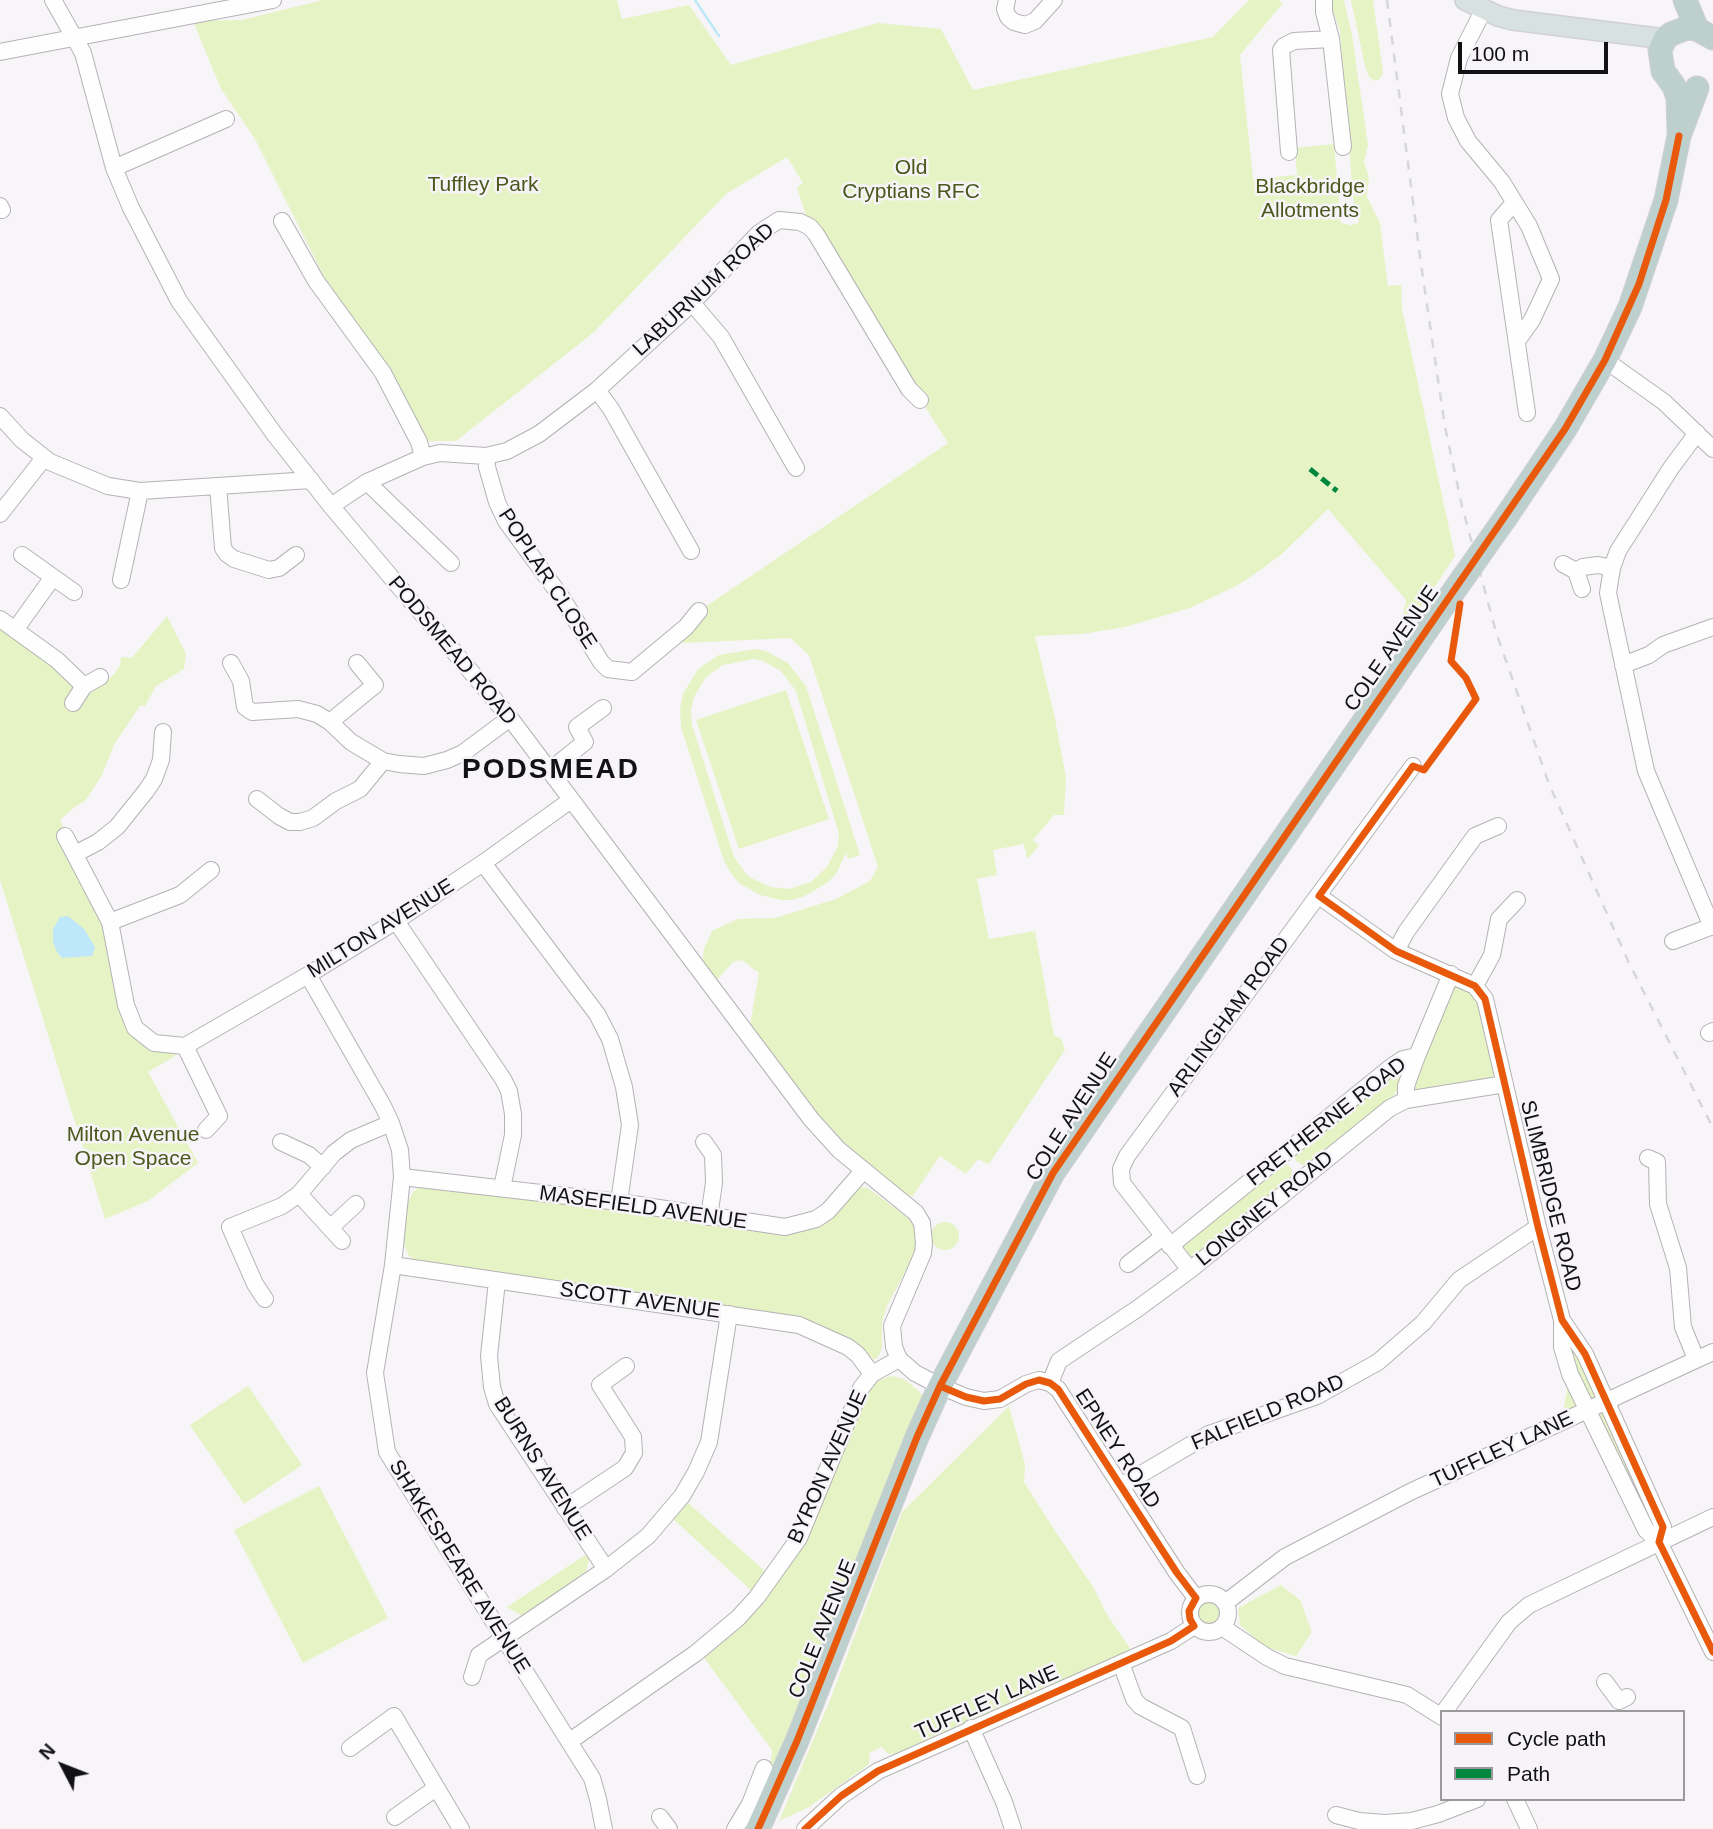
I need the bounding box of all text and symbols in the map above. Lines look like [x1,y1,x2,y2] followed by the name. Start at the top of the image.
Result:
[1461,28,1612,72] scale bar
[1471,42,1529,65] text: 100 m
[842,155,980,205] park label: Old Cryptians RFC
[428,172,538,198] park label: Tuffley Park
[1255,174,1365,224] park label: Blackbridge Allotments
[628,218,780,362] street label: LABURNUM ROAD
[492,504,602,654] street label: POPLAR CLOSE
[382,571,522,731] street label: PODSMEAD ROAD
[1339,581,1445,717] street label: COLE AVENUE
[463,753,639,787] district label: PODSMEAD
[303,874,459,984] street label: MILTON AVENUE
[1163,932,1295,1102] street label: ARLINGHAM ROAD
[1021,1048,1123,1186] street label: COLE AVENUE
[1242,1052,1412,1192] street label: FRETHERNE ROAD
[1514,1098,1586,1294] street label: SLIMBRIDGE ROAD
[67,1122,199,1172] park label: Milton Avenue Open Space
[1191,1146,1339,1272] street label: LONGNEY ROAD
[537,1181,749,1235] street label: MASEFIELD AVENUE
[558,1277,722,1325] street label: SCOTT AVENUE
[1188,1369,1348,1457] street label: FALFIELD ROAD
[1069,1384,1165,1514] street label: EPNEY ROAD
[783,1386,873,1548] street label: BYRON AVENUE
[488,1393,596,1545] street label: BURNS AVENUE
[1427,1406,1577,1494] street label: TUFFLEY LANE
[383,1456,535,1678] street label: SHAKESPEARE AVENUE
[784,1556,862,1702] street label: COLE AVENUE
[912,1660,1062,1746] street label: TUFFLEY LANE
[1440,1710,1685,1801] legend
[1507,1727,1606,1750] text: Cycle path
[28,1731,98,1801] north arrow
[35,1739,59,1764] text: N
[1507,1762,1550,1785] text: Path

